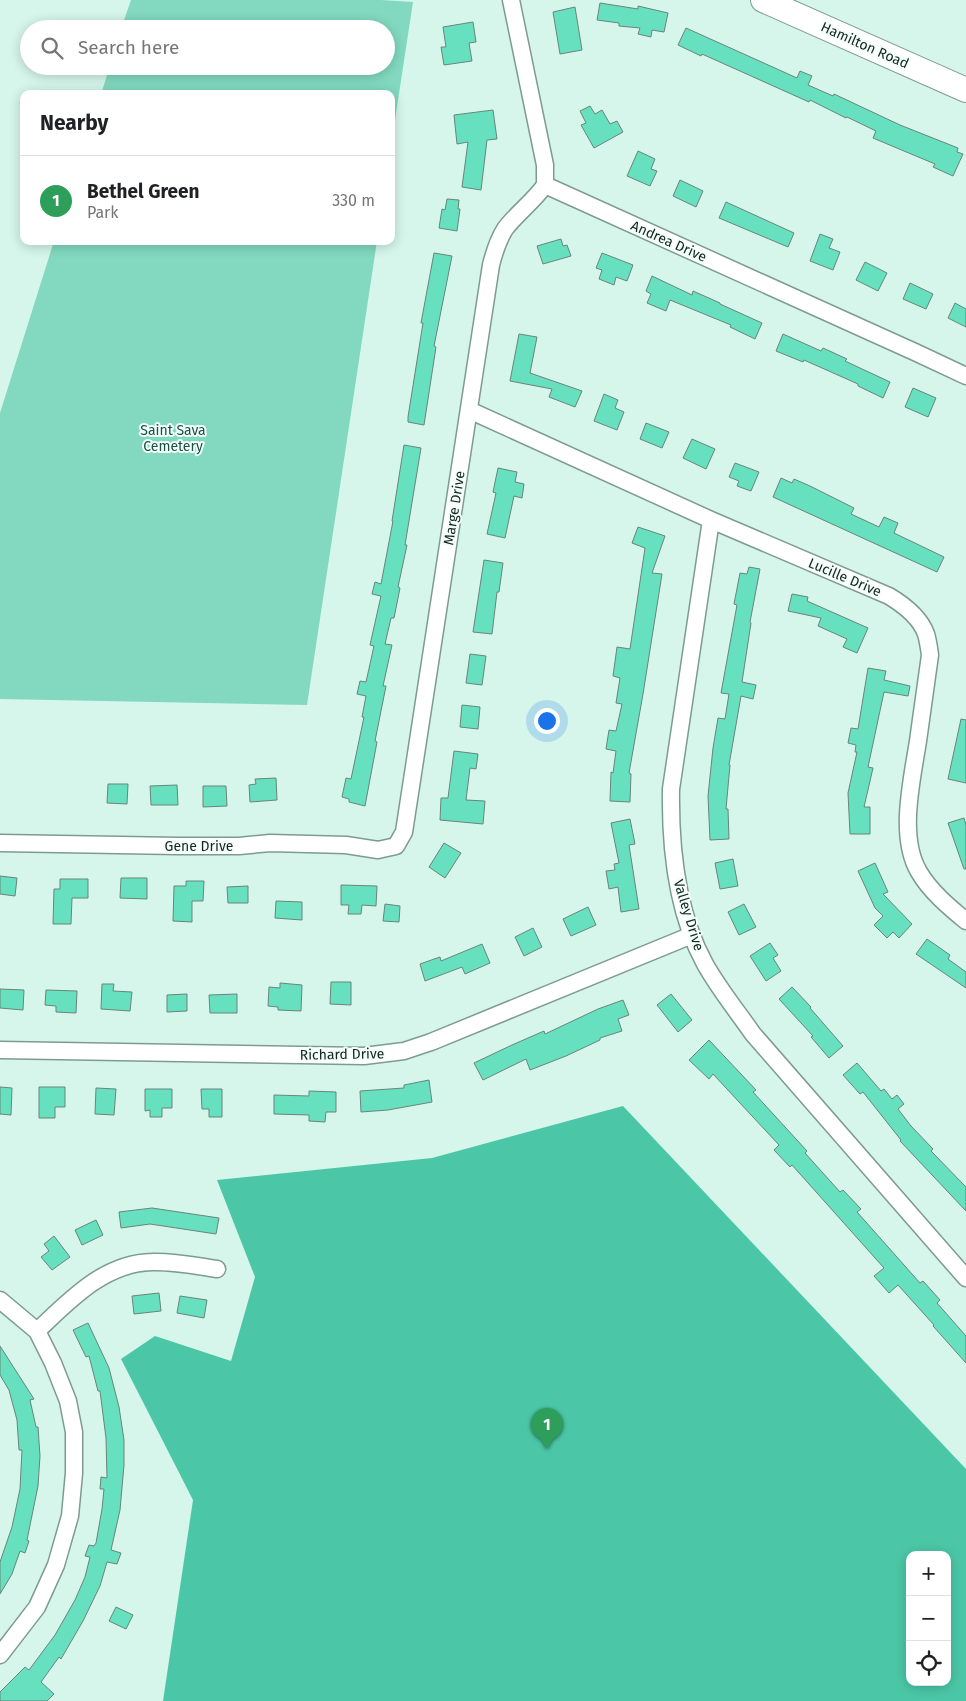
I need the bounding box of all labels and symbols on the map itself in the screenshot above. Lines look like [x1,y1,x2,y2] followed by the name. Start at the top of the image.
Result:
[818,18,911,72] street label: Hamilton Road
[628,217,709,266] street label: Andrea Drive
[140,422,206,455] park label: Saint Sava Cemetery
[440,470,469,546] street label: Marge Drive
[806,554,884,600] street label: Lucille Drive
[534,708,560,734] your location
[165,838,233,855] street label: Gene Drive
[670,877,707,953] street label: Valley Drive
[299,1045,385,1064] street label: Richard Drive
[531,1408,563,1449] pin: 1

